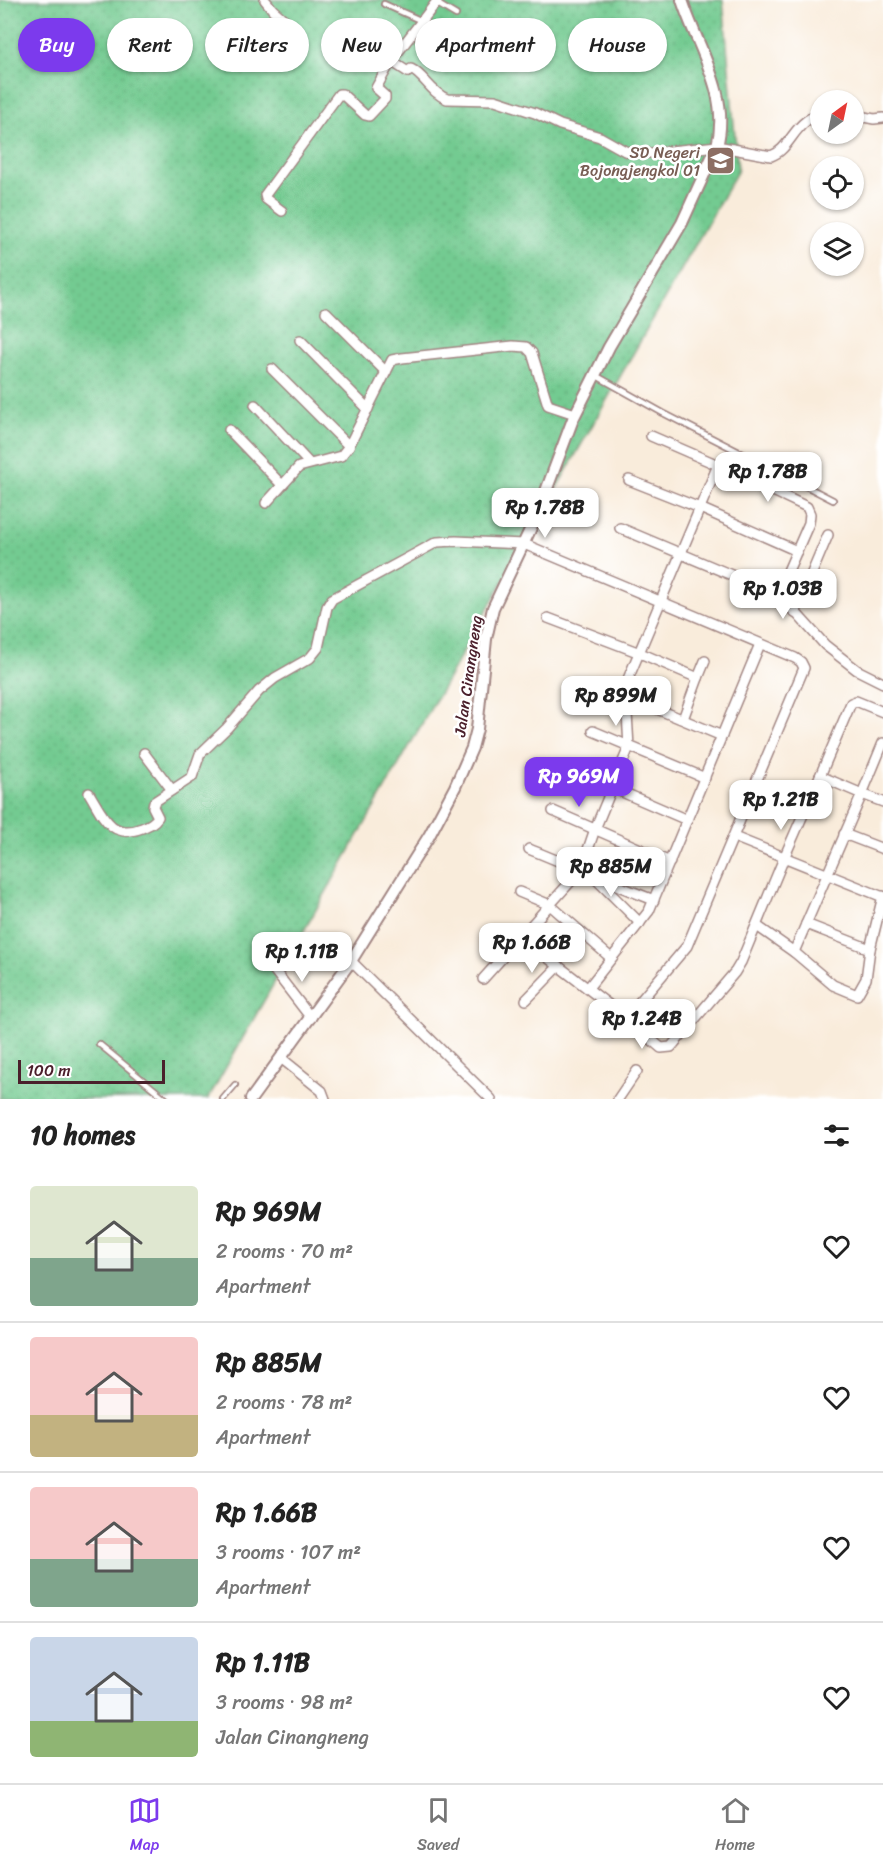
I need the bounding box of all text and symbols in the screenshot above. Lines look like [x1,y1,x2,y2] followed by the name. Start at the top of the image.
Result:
[18,18,95,72] chip: Buy
[107,18,193,72] chip: Rent
[205,18,309,72] chip: Filters
[321,18,403,72] chip: New
[415,18,556,72] chip: Apartment
[568,18,667,72] chip: House
[810,90,864,144] north arrow
[810,90,864,276] map controls
[580,138,701,185] place label: SD Negeri Bojongjengkol 01
[705,145,737,177] school or university icon: SD Negeri Bojongjengkol 01
[810,156,864,210] button: locate
[810,222,864,276] button: layers
[706,452,830,503] pin: Rp 1.78B
[729,454,807,489] text: Rp 1.78B
[483,488,607,539] pin: Rp 1.78B
[506,490,584,525] text: Rp 1.78B
[721,569,845,620] pin: Rp 1.03B
[744,571,822,606] text: Rp 1.03B
[445,613,491,740] street label: Jalan Cinangneng
[561,676,671,727] pin: Rp 899M
[575,678,657,713] text: Rp 899M
[524,757,634,808] pin: Rp 969M
[539,759,619,794] text: Rp 969M
[719,780,843,831] pin: Rp 1.21B
[743,782,819,817] text: Rp 1.21B
[556,847,666,898] pin: Rp 885M
[570,849,652,884] text: Rp 885M
[470,923,594,974] pin: Rp 1.66B
[493,925,571,960] text: Rp 1.66B
[240,932,364,983] pin: Rp 1.11B
[266,934,338,969] text: Rp 1.11B
[580,999,704,1050] pin: Rp 1.24B
[602,1001,682,1036] text: Rp 1.24B
[27,1056,71,1085] text: 100 m
[18,1057,165,1084] scale bar
[30,1112,135,1158] text: 10 homes
[820,1119,853,1152] icon: filters
[216,1188,321,1234] text: Rp 969M
[78,1210,150,1282] icon: home
[820,1230,853,1263] icon: heart
[216,1234,353,1269] text: 2 rooms · 70 m²
[216,1269,310,1304] text: Apartment
[216,1339,322,1385] text: Rp 885M
[78,1361,150,1433] icon: home
[820,1381,853,1414] icon: heart
[216,1385,352,1420] text: 2 rooms · 78 m²
[216,1420,310,1455] text: Apartment
[216,1489,317,1535] text: Rp 1.66B
[78,1511,150,1583] icon: home
[820,1531,853,1564] icon: heart
[216,1535,361,1570] text: 3 rooms · 107 m²
[216,1570,310,1605] text: Apartment
[216,1639,310,1685] text: Rp 1.11B
[78,1661,150,1733] icon: home
[820,1681,853,1714] icon: heart
[216,1685,353,1720] text: 3 rooms · 98 m²
[216,1720,369,1755] text: Jalan Cinangneng
[128,1794,161,1859] tab: Map
[417,1794,459,1859] tab: Saved
[715,1794,755,1859] tab: Home

